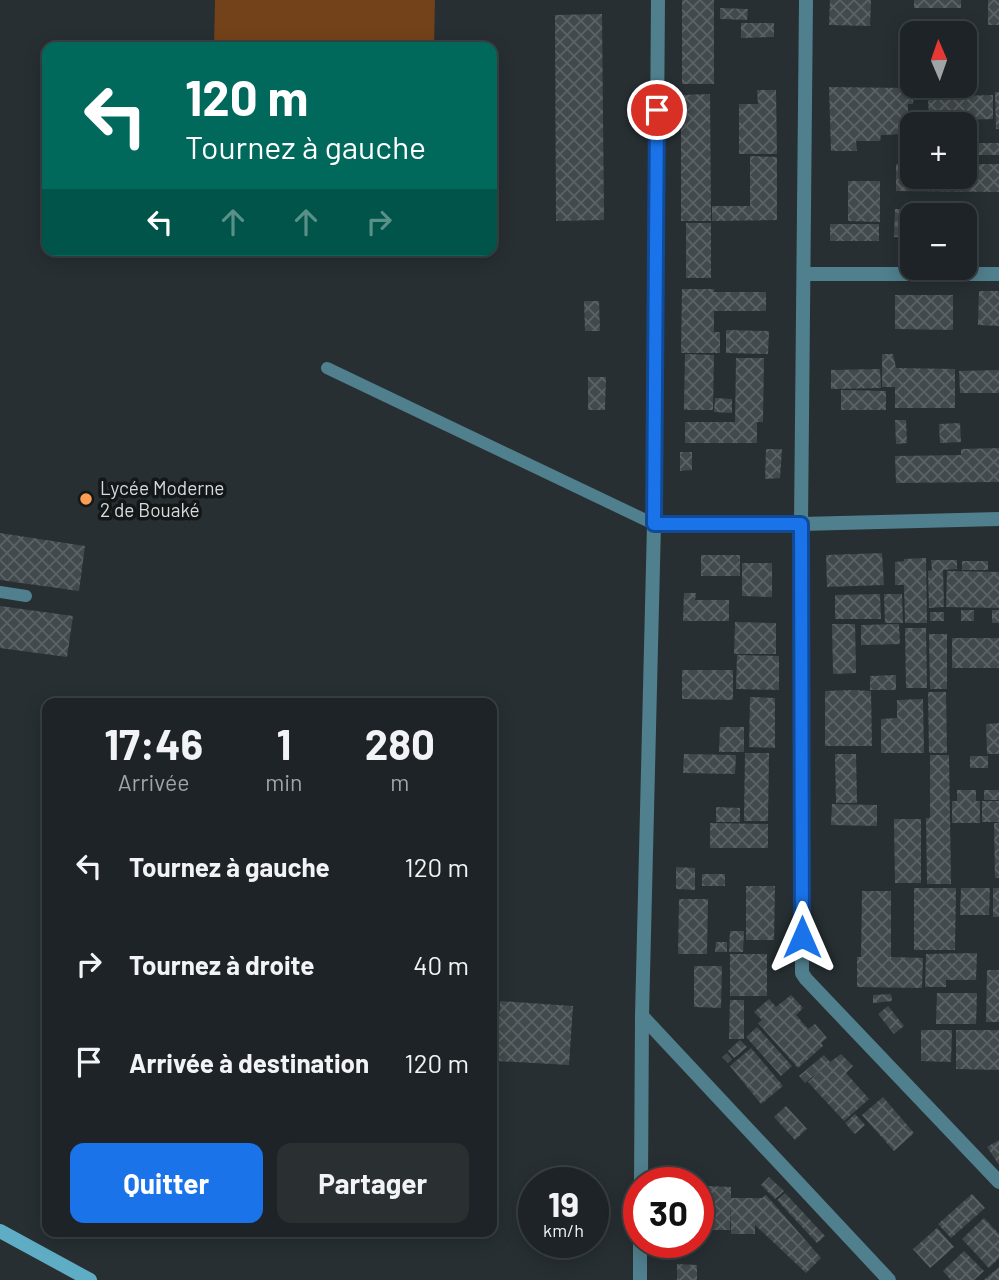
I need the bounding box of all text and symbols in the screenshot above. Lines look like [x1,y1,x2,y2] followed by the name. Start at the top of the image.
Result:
[900,21,976,98] north arrow
[900,21,977,280] map controls
[185,67,308,126] text: 120 m
[70,70,161,161] icon: left
[627,80,687,140] pin
[638,91,676,129] icon: arrive
[900,112,977,189] button: +
[185,127,426,165] text: Tournez à gauche
[141,203,179,241] icon: left
[214,203,252,241] icon: ahead
[287,203,325,241] icon: ahead
[360,203,398,241] icon: right
[900,203,977,280] button: −
[100,476,224,521] place label: Lycée Moderne 2 de Bouaké
[78,491,94,507] marker: Lycée Moderne 2 de Bouaké
[104,718,203,768] text: 17:46
[276,718,291,768] text: 1
[365,718,435,768] text: 280
[118,768,189,796] text: Arrivée
[265,768,303,796] text: min
[390,768,409,796] text: m
[70,847,108,885] icon: left
[129,851,330,882] text: Tournez à gauche
[405,851,469,882] text: 120 m
[765,900,839,974] position arrow
[70,945,108,983] icon: right
[129,949,314,980] text: Tournez à droite
[413,949,469,980] text: 40 m
[70,1043,108,1081] icon: arrive
[129,1047,369,1078] text: Arrivée à destination
[405,1047,469,1078] text: 120 m
[70,1143,263,1223] button: Quitter
[277,1143,469,1223] button: Partager
[623,1167,714,1258] speed limit sign: 30
[548,1182,579,1224] text: 19
[543,1219,584,1241] text: km/h

